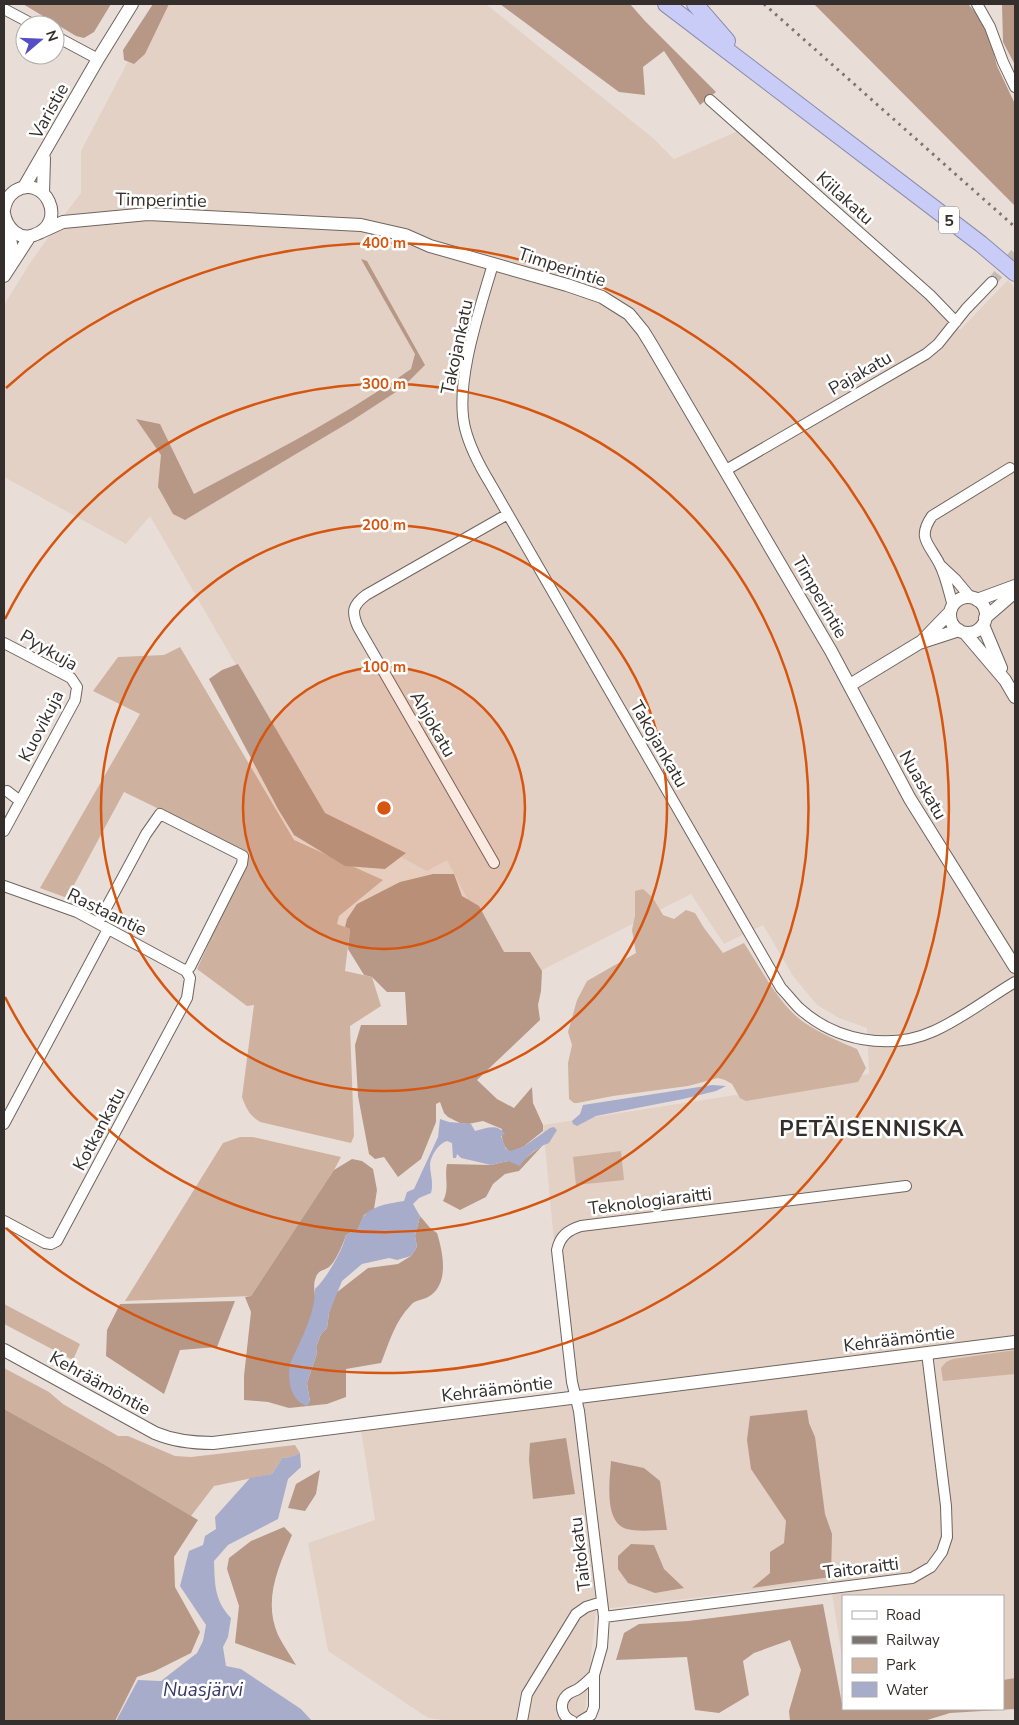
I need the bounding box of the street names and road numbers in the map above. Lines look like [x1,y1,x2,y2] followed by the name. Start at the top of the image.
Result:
[23,79,74,144] street label: Varistie
[811,166,879,230] street label: Kiilakatu
[115,187,207,213] street label: Timperintie
[939,206,959,234] road number: 5
[515,241,609,293] street label: Timperintie
[435,297,479,397] street label: Takojankatu
[824,345,896,401] street label: Pajakatu
[787,551,853,643] street label: Timperintie
[16,624,82,676] street label: Pyykuja
[13,686,69,766] street label: Kuovikuja
[404,687,462,761] street label: Ahjokatu
[624,696,694,792] street label: Takojankatu
[893,746,953,824] street label: Nuaskatu
[63,882,151,942] street label: Rastaantie
[67,1083,131,1175] street label: Kotkankatu
[587,1182,713,1220] street label: Teknologiaraitti
[842,1320,956,1358] street label: Kehräämöntie
[45,1345,155,1421] street label: Kehräämöntie
[440,1370,554,1408] street label: Kehräämöntie
[564,1516,596,1592] street label: Taitokatu
[822,1551,900,1585] street label: Taitoraitti

